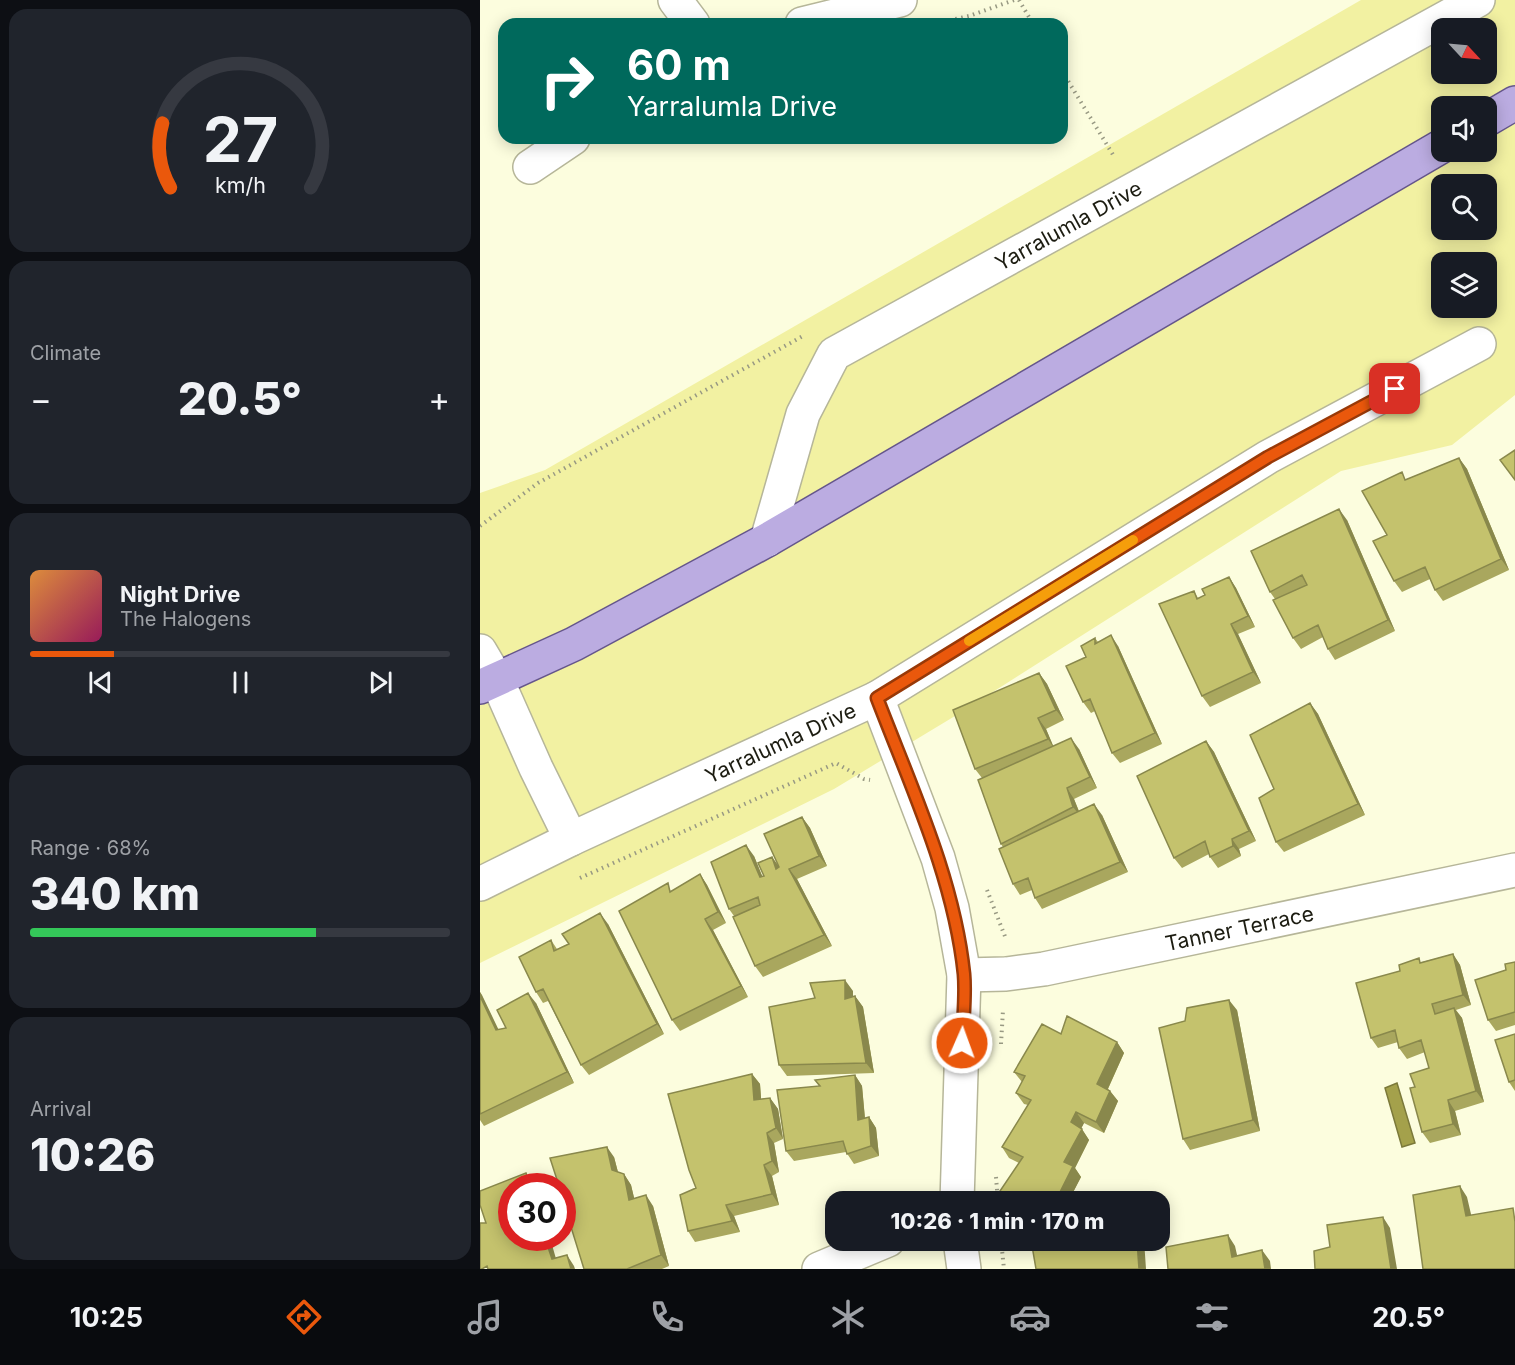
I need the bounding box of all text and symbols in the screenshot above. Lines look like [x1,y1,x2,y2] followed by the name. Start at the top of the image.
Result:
[1431,18,1497,84] north arrow
[1431,18,1497,318] map controls
[627,39,731,90] text: 60 m
[528,42,606,120] icon: right
[627,90,837,123] text: Yarralumla Drive
[1431,96,1497,162] button: sound
[202,102,278,177] text: 27
[215,172,265,198] text: km/h
[1431,174,1497,240] button: search
[991,175,1146,275] street label: Yarralumla Drive
[1431,252,1497,318] button: layers
[30,341,101,365] text: Climate
[1369,363,1420,414] pin
[178,371,302,426] text: 20.5°
[1378,372,1411,405] icon: arrive
[30,379,52,419] text: −
[428,379,450,419] text: +
[120,581,240,607] text: Night Drive
[120,607,251,631] text: The Halogens
[84,666,117,699] icon: previous
[224,666,257,699] icon: pause
[364,666,397,699] icon: next
[701,697,860,788] street label: Yarralumla Drive
[30,836,151,860] text: Range · 68%
[30,866,200,921] text: 340 km
[1163,900,1316,956] street label: Tanner Terrace
[930,1011,994,1075] position arrow
[30,1097,92,1121] text: Arrival
[30,1127,155,1182] text: 10:26
[498,1173,576,1251] speed limit sign: 30
[891,1208,1104,1234] text: 10:26 · 1 min · 170 m
[283,1296,325,1338] icon: directions
[464,1296,506,1338] icon: music
[646,1296,688,1338] icon: phone
[827,1296,869,1338] icon: climate
[1009,1296,1051,1338] icon: car
[1191,1296,1233,1338] icon: filters
[70,1301,143,1334] text: 10:25
[1372,1301,1445,1334] text: 20.5°

